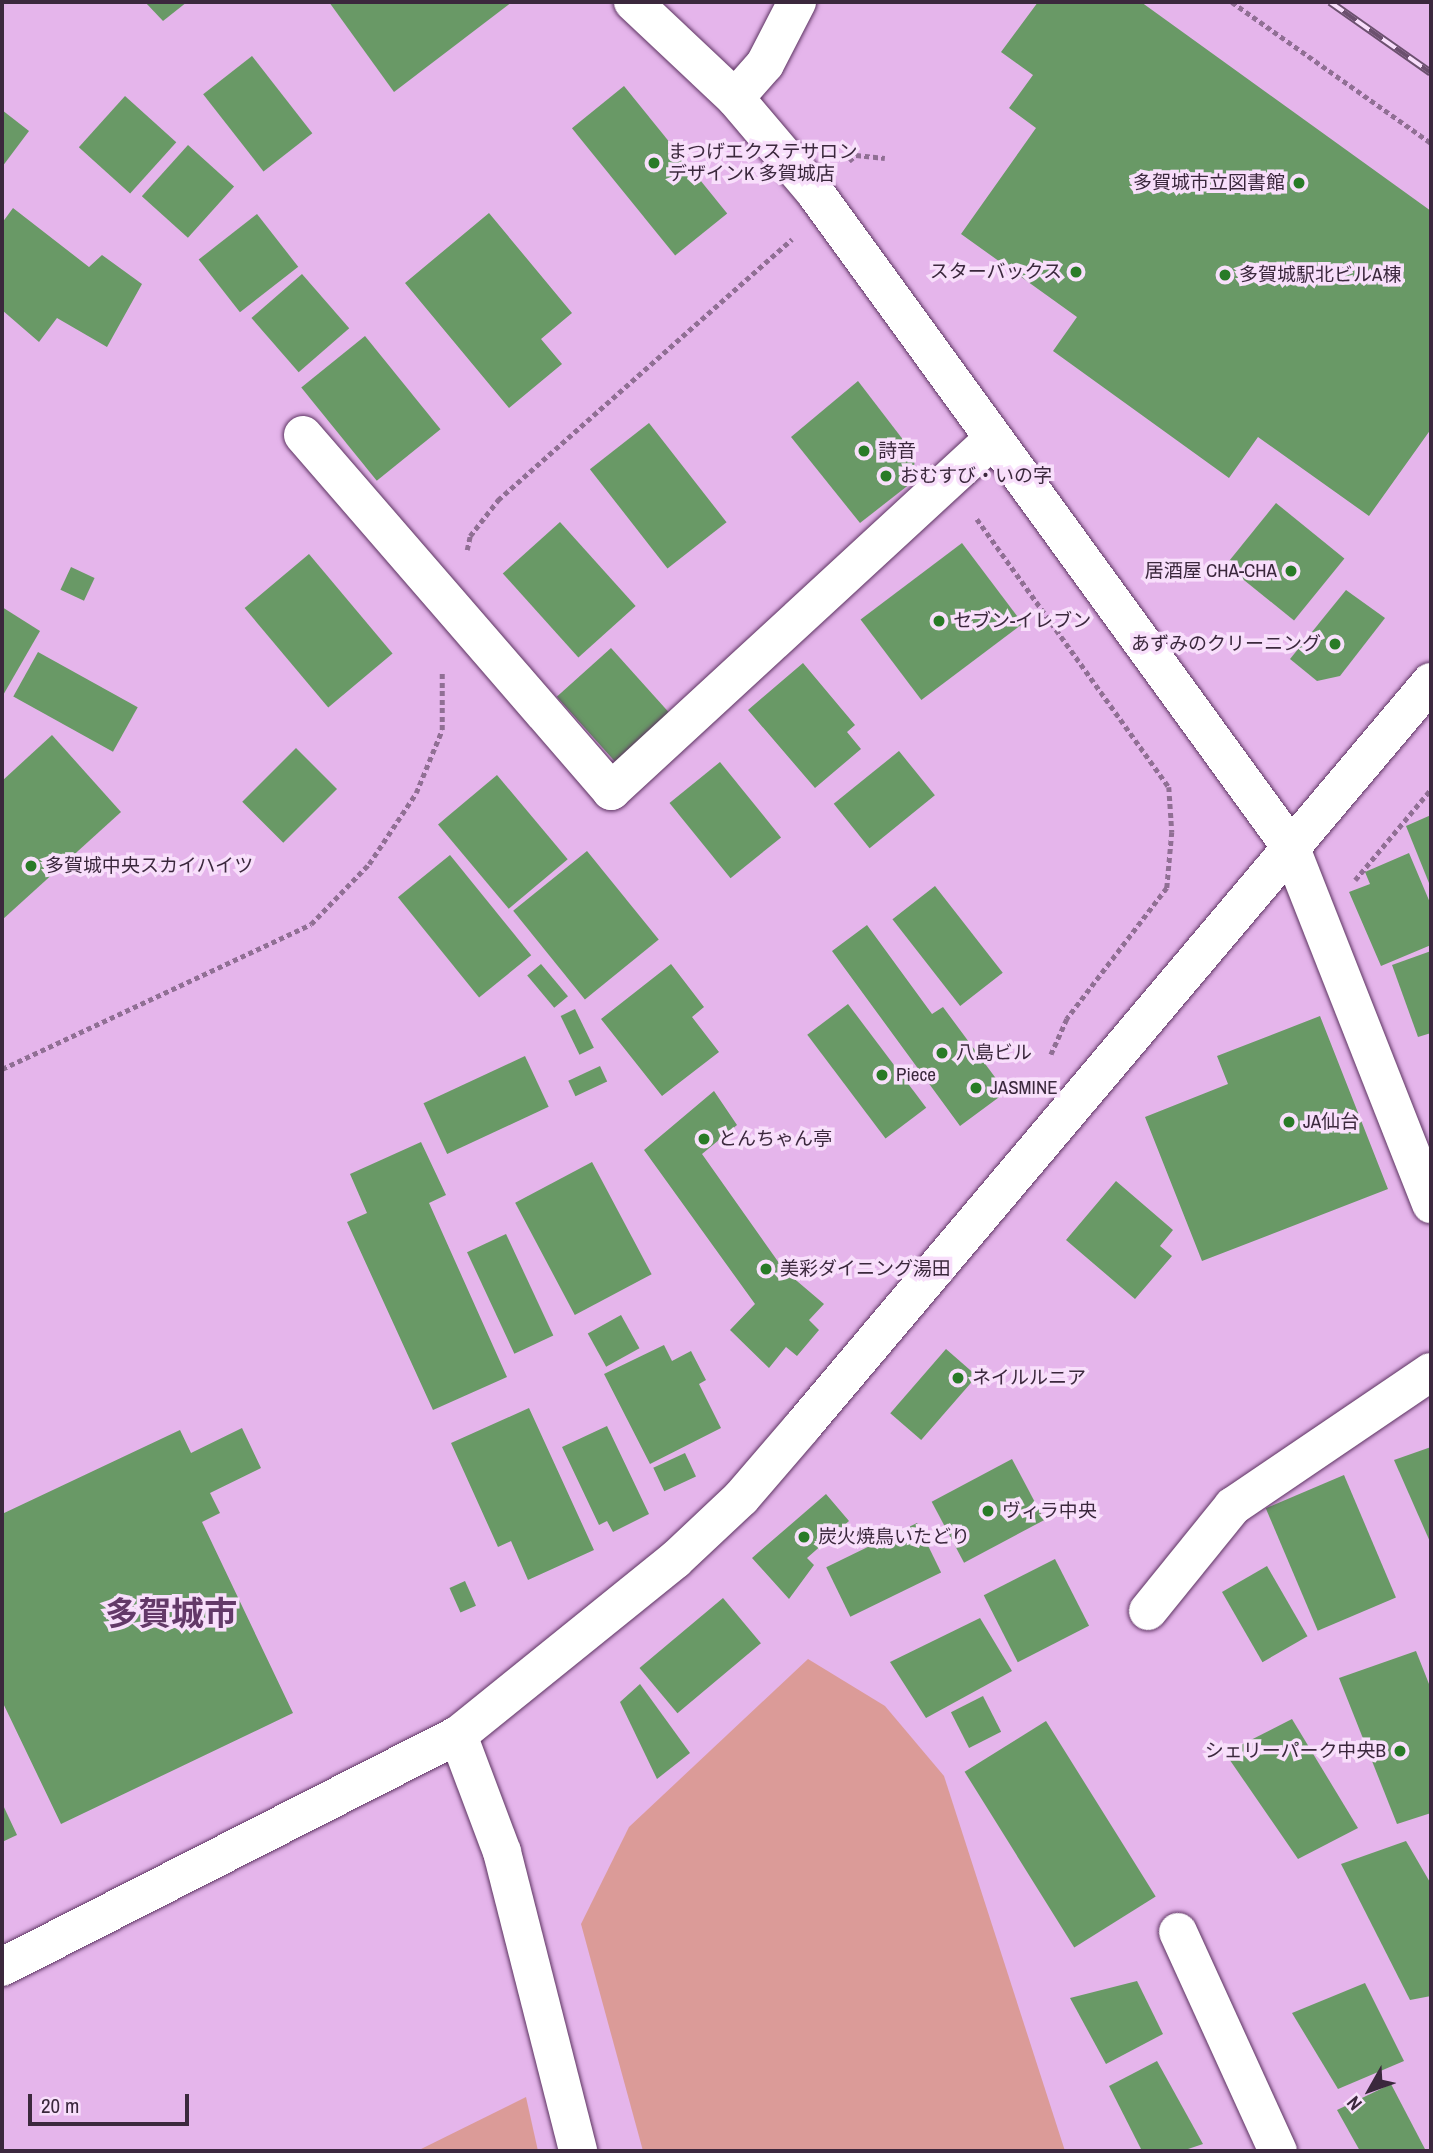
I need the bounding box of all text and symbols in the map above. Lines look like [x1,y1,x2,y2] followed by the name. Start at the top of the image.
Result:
[668,141,858,185] place label: まつげエクステサロン デザインK 多賀城店
[646,155,662,171] marker: まつげエクステサロン デザインK 多賀城店
[1133,172,1285,194] place label: 多賀城市立図書館
[1291,175,1307,191] marker: 多賀城市立図書館
[929,261,1062,283] place label: スターバックス
[1068,264,1084,280] marker: スターバックス
[1239,264,1401,286] place label: 多賀城駅北ビルA棟
[1217,267,1233,283] marker: 多賀城駅北ビルA棟
[878,440,916,462] place label: 詩音
[856,443,872,459] marker: 詩音
[900,465,1052,487] place label: おむすび・いの字
[878,468,894,484] marker: おむすび・いの字
[1145,560,1277,582] place label: 居酒屋 CHA-CHA
[1283,563,1299,579] marker: 居酒屋 CHA-CHA
[953,610,1091,632] place label: セブン-イレブン
[931,613,947,629] marker: セブン-イレブン
[1131,633,1321,655] place label: あずみのクリーニング
[1327,636,1343,652] marker: あずみのクリーニング
[45,855,254,877] place label: 多賀城中央スカイハイツ
[23,858,39,874] marker: 多賀城中央スカイハイツ
[956,1042,1032,1064] place label: 八島ビル
[934,1045,950,1061] marker: 八島ビル
[896,1064,936,1086] place label: Piece
[874,1067,890,1083] marker: Piece
[990,1077,1058,1099] place label: JASMINE
[968,1080,984,1096] marker: JASMINE
[1303,1111,1359,1133] place label: JA仙台
[1281,1114,1297,1130] marker: JA仙台
[718,1128,832,1150] place label: とんちゃん亭
[696,1131,712,1147] marker: とんちゃん亭
[780,1258,951,1280] place label: 美彩ダイニング湯田
[758,1261,774,1277] marker: 美彩ダイニング湯田
[972,1367,1086,1389] place label: ネイルルニア
[950,1370,966,1386] marker: ネイルルニア
[1002,1500,1097,1522] place label: ヴィラ中央
[980,1503,996,1519] marker: ヴィラ中央
[818,1526,970,1548] place label: 炭火焼鳥いたどり
[796,1529,812,1545] marker: 炭火焼鳥いたどり
[105,1594,237,1634] district label: 多賀城市
[1205,1740,1386,1762] place label: シェリーパーク中央B
[1392,1743,1408,1759] marker: シェリーパーク中央B
[1335,2055,1405,2125] north arrow
[32,2080,192,2124] scale bar
[41,2091,79,2120] text: 20 m
[1340,2091,1367,2116] text: N

